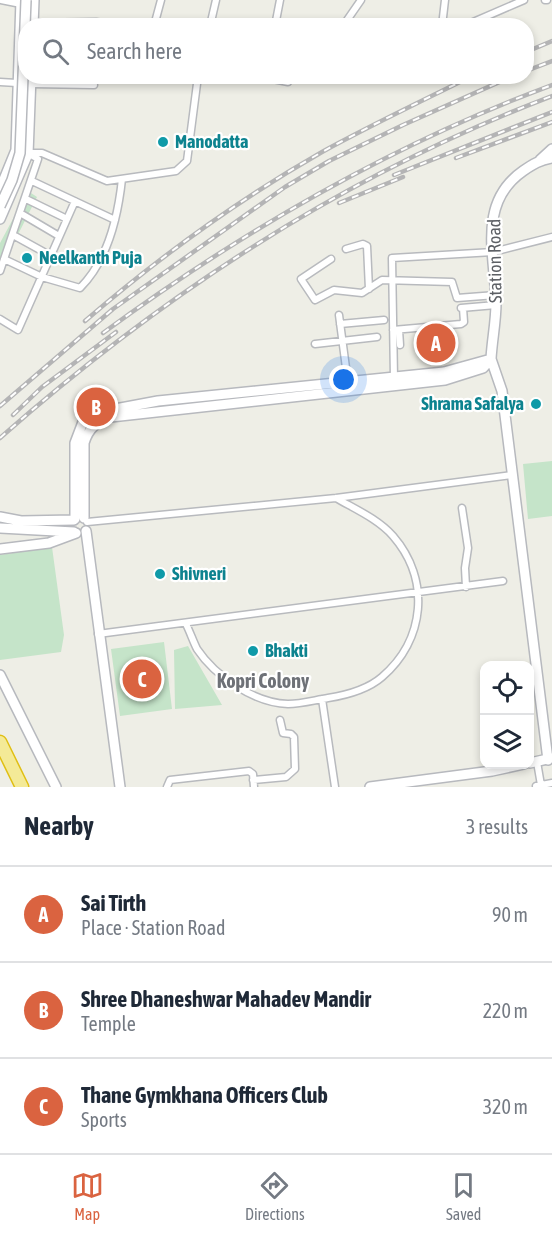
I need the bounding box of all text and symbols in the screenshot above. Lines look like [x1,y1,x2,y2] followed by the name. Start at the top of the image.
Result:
[18,18,534,84] search box
[39,35,72,68] icon: search
[87,38,182,64] text: Search here
[175,131,248,152] place label: Manodatta
[156,135,170,149] marker: Manodatta
[483,219,506,303] street label: Station Road
[39,247,142,268] place label: Neelkanth Puja
[20,251,34,265] marker: Neelkanth Puja
[416,320,456,366] pin: A
[329,365,358,394] your location
[76,384,116,430] pin: B
[421,393,524,414] place label: Shrama Safalya
[529,397,543,411] marker: Shrama Safalya
[172,563,226,584] place label: Shivneri
[153,567,167,581] marker: Shivneri
[265,640,308,661] place label: Bhakti
[246,644,260,658] marker: Bhakti
[122,656,162,702] pin: C
[480,661,534,769] map controls
[480,661,534,715] button: locate
[217,669,310,692] district label: Kopri Colony
[480,715,534,769] button: layers
[24,811,94,841] text: Nearby
[466,815,528,838] text: 3 results
[81,890,146,916] text: Sai Tirth
[39,903,48,926] text: A
[492,903,528,926] text: 90 m
[81,916,225,939] text: Place · Station Road
[81,986,371,1012] text: Shree Dhaneshwar Mahadev Mandir
[39,999,48,1022] text: B
[483,999,528,1022] text: 220 m
[81,1012,136,1035] text: Temple
[81,1082,328,1108] text: Thane Gymkhana Officers Club
[39,1095,48,1118] text: C
[483,1095,528,1118] text: 320 m
[81,1108,127,1131] text: Sports
[71,1169,104,1223] tab: Map
[245,1169,305,1223] tab: Directions
[446,1169,481,1223] tab: Saved

